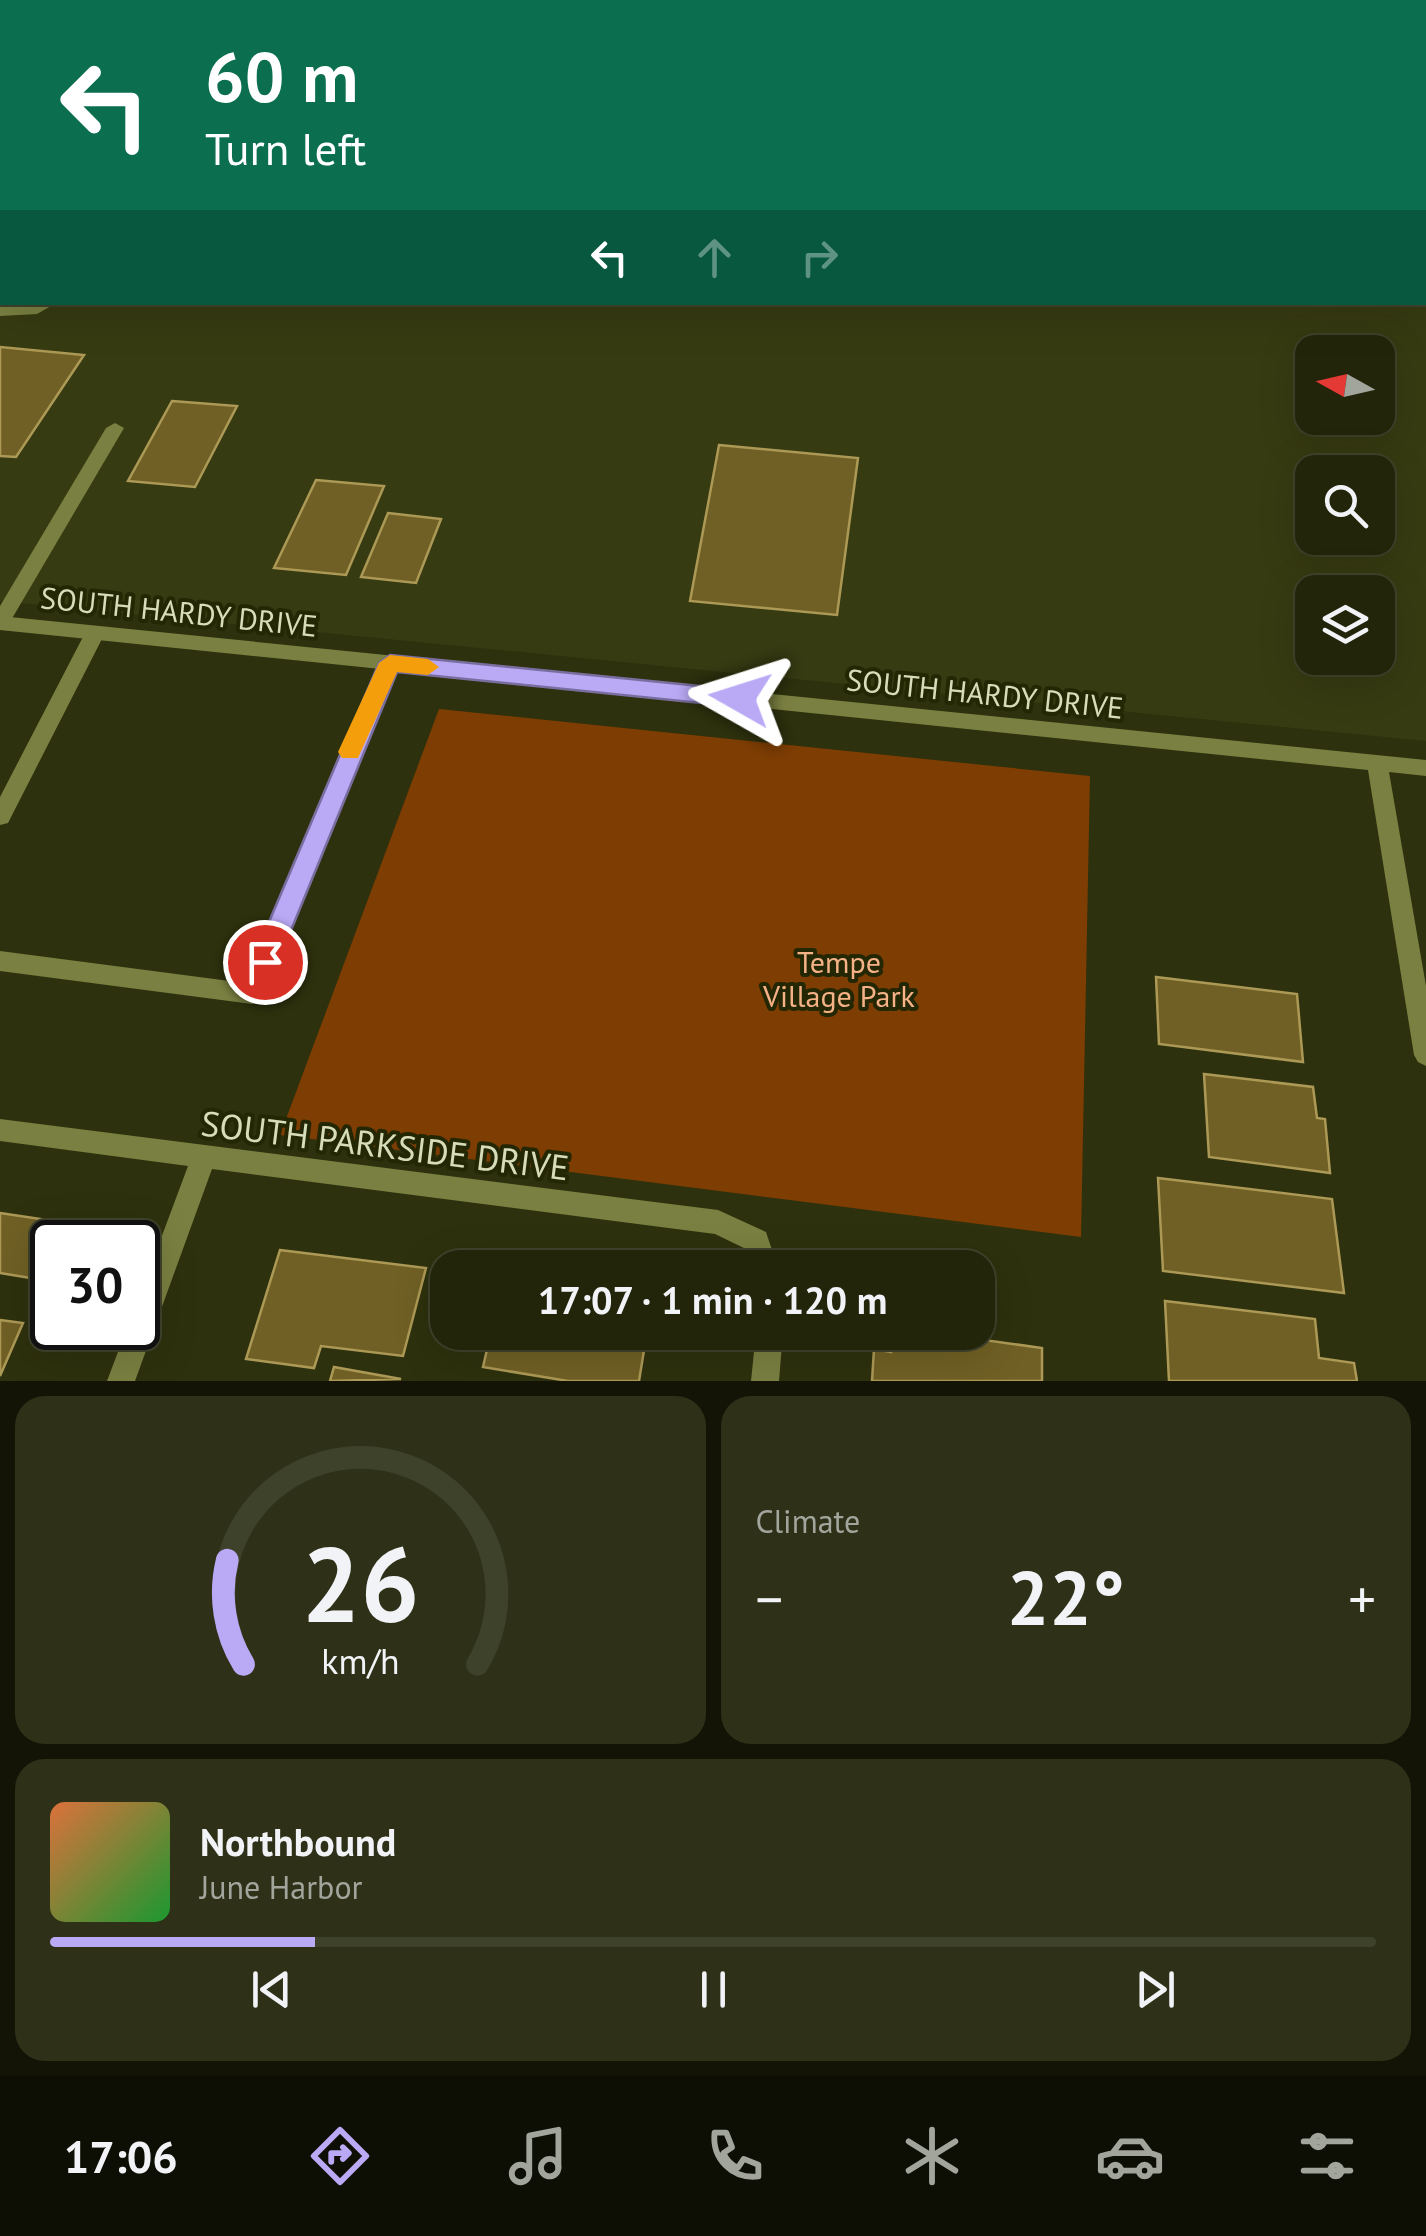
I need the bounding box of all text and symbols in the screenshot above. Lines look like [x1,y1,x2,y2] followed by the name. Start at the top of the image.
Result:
[205,31,358,121] text: 60 m
[40,40,170,170] icon: left
[205,119,366,177] text: Turn left
[582,230,637,285] icon: left
[687,230,742,285] icon: ahead
[792,230,847,285] icon: right
[1295,335,1395,435] north arrow
[1295,335,1395,675] map controls
[1295,455,1395,555] button: search
[1295,575,1395,675] button: layers
[39,577,319,645] street label: SOUTH HARDY DRIVE
[688,646,792,750] position arrow
[845,659,1125,727] street label: SOUTH HARDY DRIVE
[223,920,308,1005] pin
[238,935,293,990] icon: arrive
[762,942,916,1015] park label: Tempe Village Park
[199,1100,571,1190] street label: SOUTH PARKSIDE DRIVE
[30,1220,160,1350] speed limit sign: 30
[538,1275,887,1324] text: 17:07 · 1 min · 120 m
[756,1500,860,1542] text: Climate
[301,1516,419,1651] text: 26
[1007,1549,1125,1646] text: 22°
[756,1563,783,1634] text: −
[1348,1563,1376,1634] text: +
[321,1638,399,1684] text: km/h
[200,1817,396,1866] text: Northbound
[200,1866,362,1908] text: June Harbor
[244,1962,299,2017] icon: previous
[686,1962,741,2017] icon: pause
[1128,1962,1183,2017] icon: next
[305,2121,375,2191] icon: directions
[503,2121,573,2191] icon: music
[700,2121,770,2191] icon: phone
[897,2121,967,2191] icon: climate
[1095,2121,1165,2191] icon: car
[1292,2121,1362,2191] icon: filters
[64,2127,178,2185] text: 17:06

